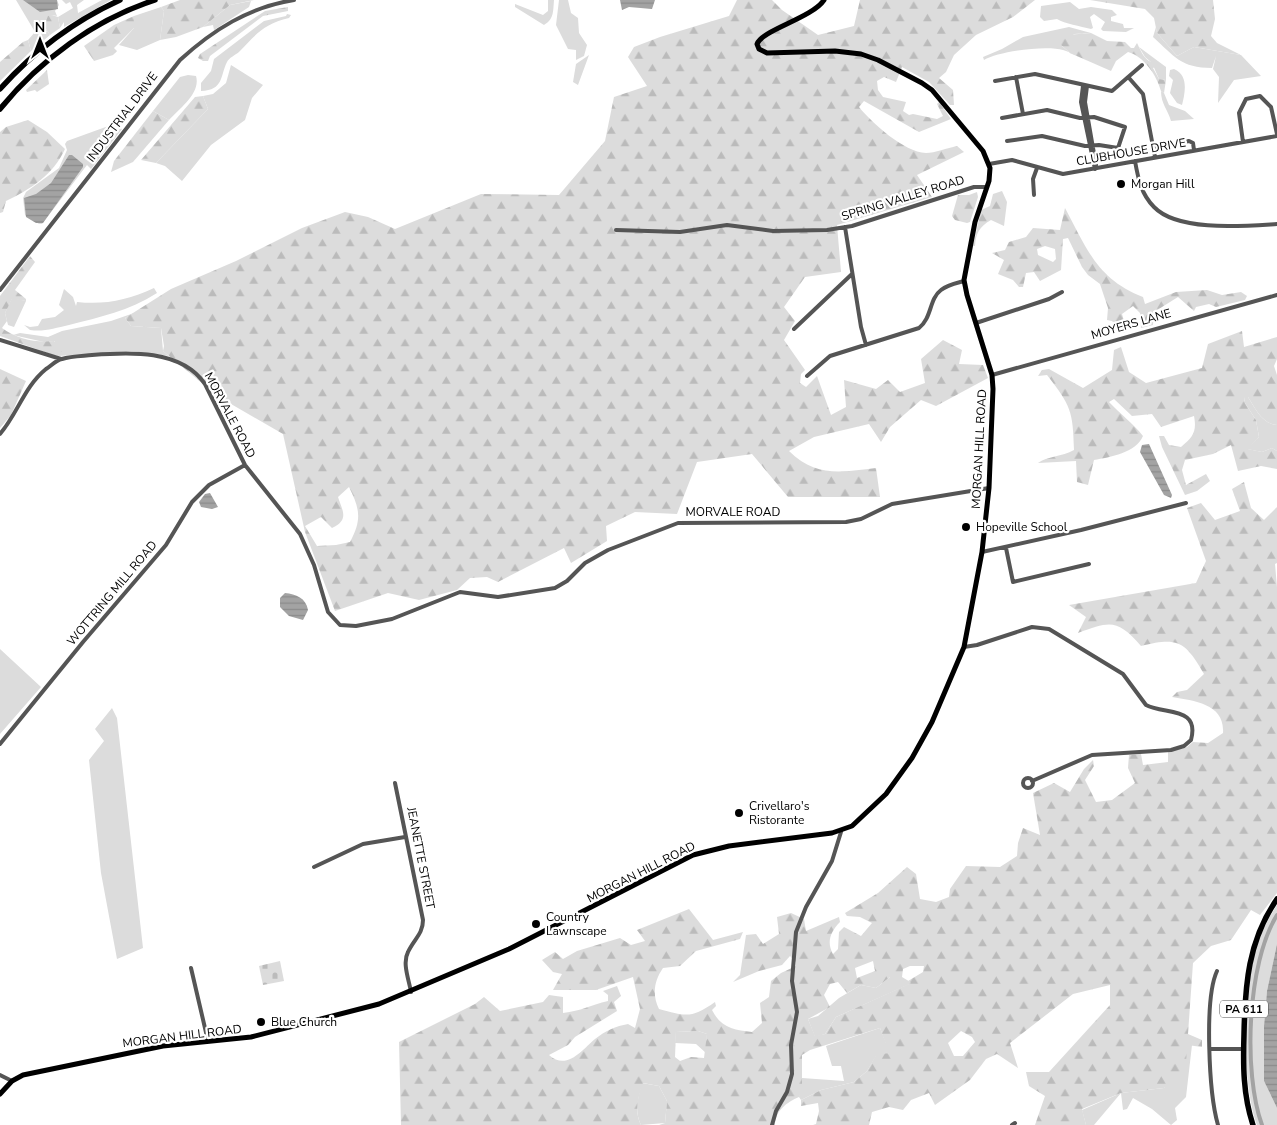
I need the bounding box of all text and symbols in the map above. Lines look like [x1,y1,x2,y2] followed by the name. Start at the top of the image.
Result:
[15,15,65,65] north arrow
[35,18,45,37] text: N
[83,69,161,165] street label: INDUSTRIAL DRIVE
[1075,134,1187,170] street label: CLUBHOUSE DRIVE
[839,172,967,224] street label: SPRING VALLEY ROAD
[1131,176,1195,192] place label: Morgan Hill
[1115,178,1127,190] marker: Morgan Hill
[1089,305,1173,343] street label: MOYERS LANE
[201,369,259,461] street label: MORVALE ROAD
[968,389,990,509] street label: MORGAN HILL ROAD
[686,504,781,520] street label: MORVALE ROAD
[976,519,1068,535] place label: Hopeville School
[960,521,972,533] marker: Hopeville School
[63,537,161,649] street label: WOTTRING MILL ROAD
[749,798,810,828] place label: Crivellaro's Ristorante
[403,805,439,911] street label: JEANETTE STREET
[733,807,745,819] marker: Crivellaro's Ristorante
[584,838,698,906] street label: MORGAN HILL ROAD
[546,909,607,939] place label: Country Lawnscape
[530,918,542,930] marker: Country Lawnscape
[1220,1001,1268,1018] road number: PA 611
[271,1014,337,1030] place label: Blue Church
[255,1016,267,1028] marker: Blue Church
[122,1021,243,1051] street label: MORGAN HILL ROAD

